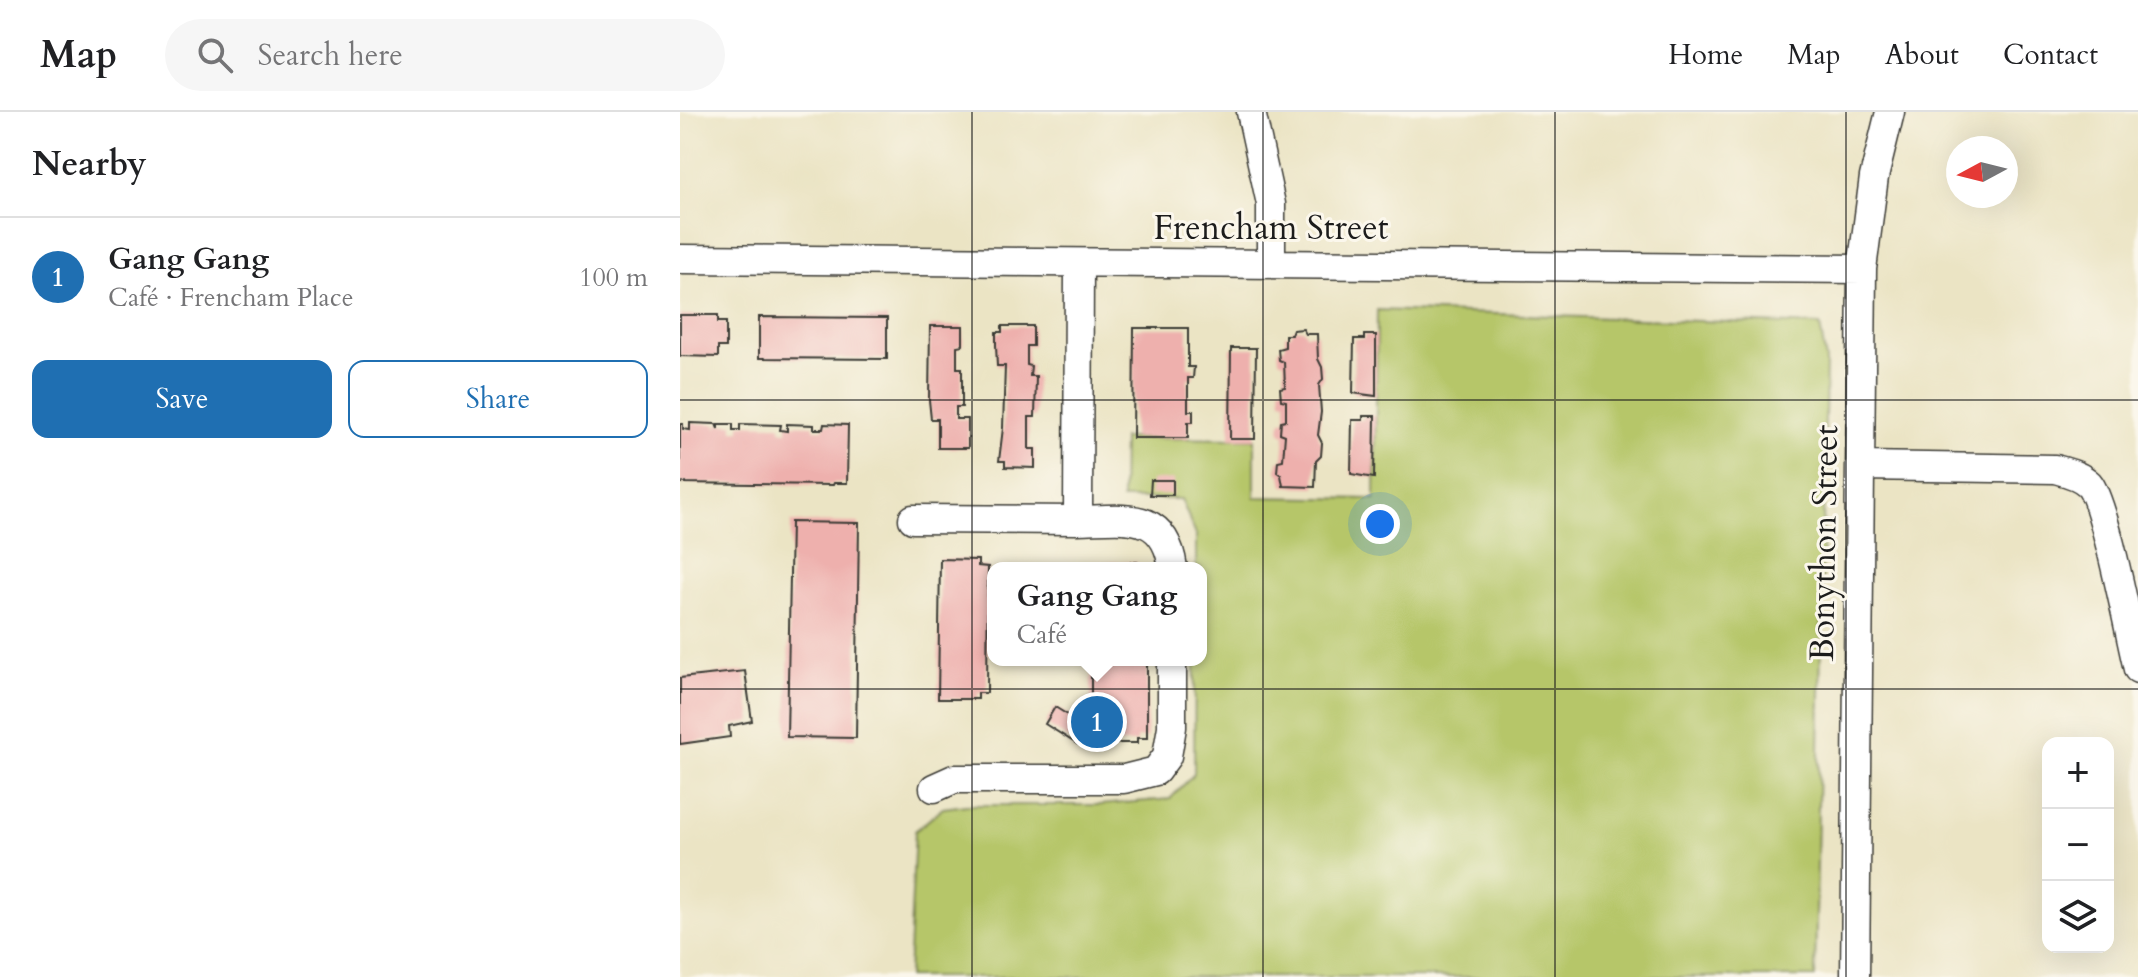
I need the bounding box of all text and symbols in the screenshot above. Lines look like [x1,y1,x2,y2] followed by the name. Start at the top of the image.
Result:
[165,19,725,91] search box
[40,29,117,81] text: Map
[193,33,237,77] icon: search
[257,35,403,76] text: Search here
[1668,36,1743,74] text: Home
[1787,36,1841,74] text: Map
[1885,36,1959,74] text: About
[2003,36,2098,74] text: Contact
[1946,136,2018,208] north arrow
[32,141,147,187] text: Nearby
[1153,205,1389,251] street label: Frencham Street
[108,239,269,280] text: Gang Gang
[51,260,65,295] text: 1
[579,260,648,295] text: 100 m
[108,280,354,315] text: Café · Frencham Place
[32,360,332,438] button: Save
[348,360,648,438] button: Share
[1799,424,1849,662] street label: Bonython Street
[1360,504,1400,544] your location
[987,562,1207,666] popup
[1016,576,1178,617] text: Gang Gang
[1016,617,1067,652] text: Café
[1071,692,1123,752] pin: 1
[2042,737,2114,953] map controls
[2042,737,2114,809] button: +
[2042,809,2114,881] button: −
[2042,881,2114,953] button: layers

